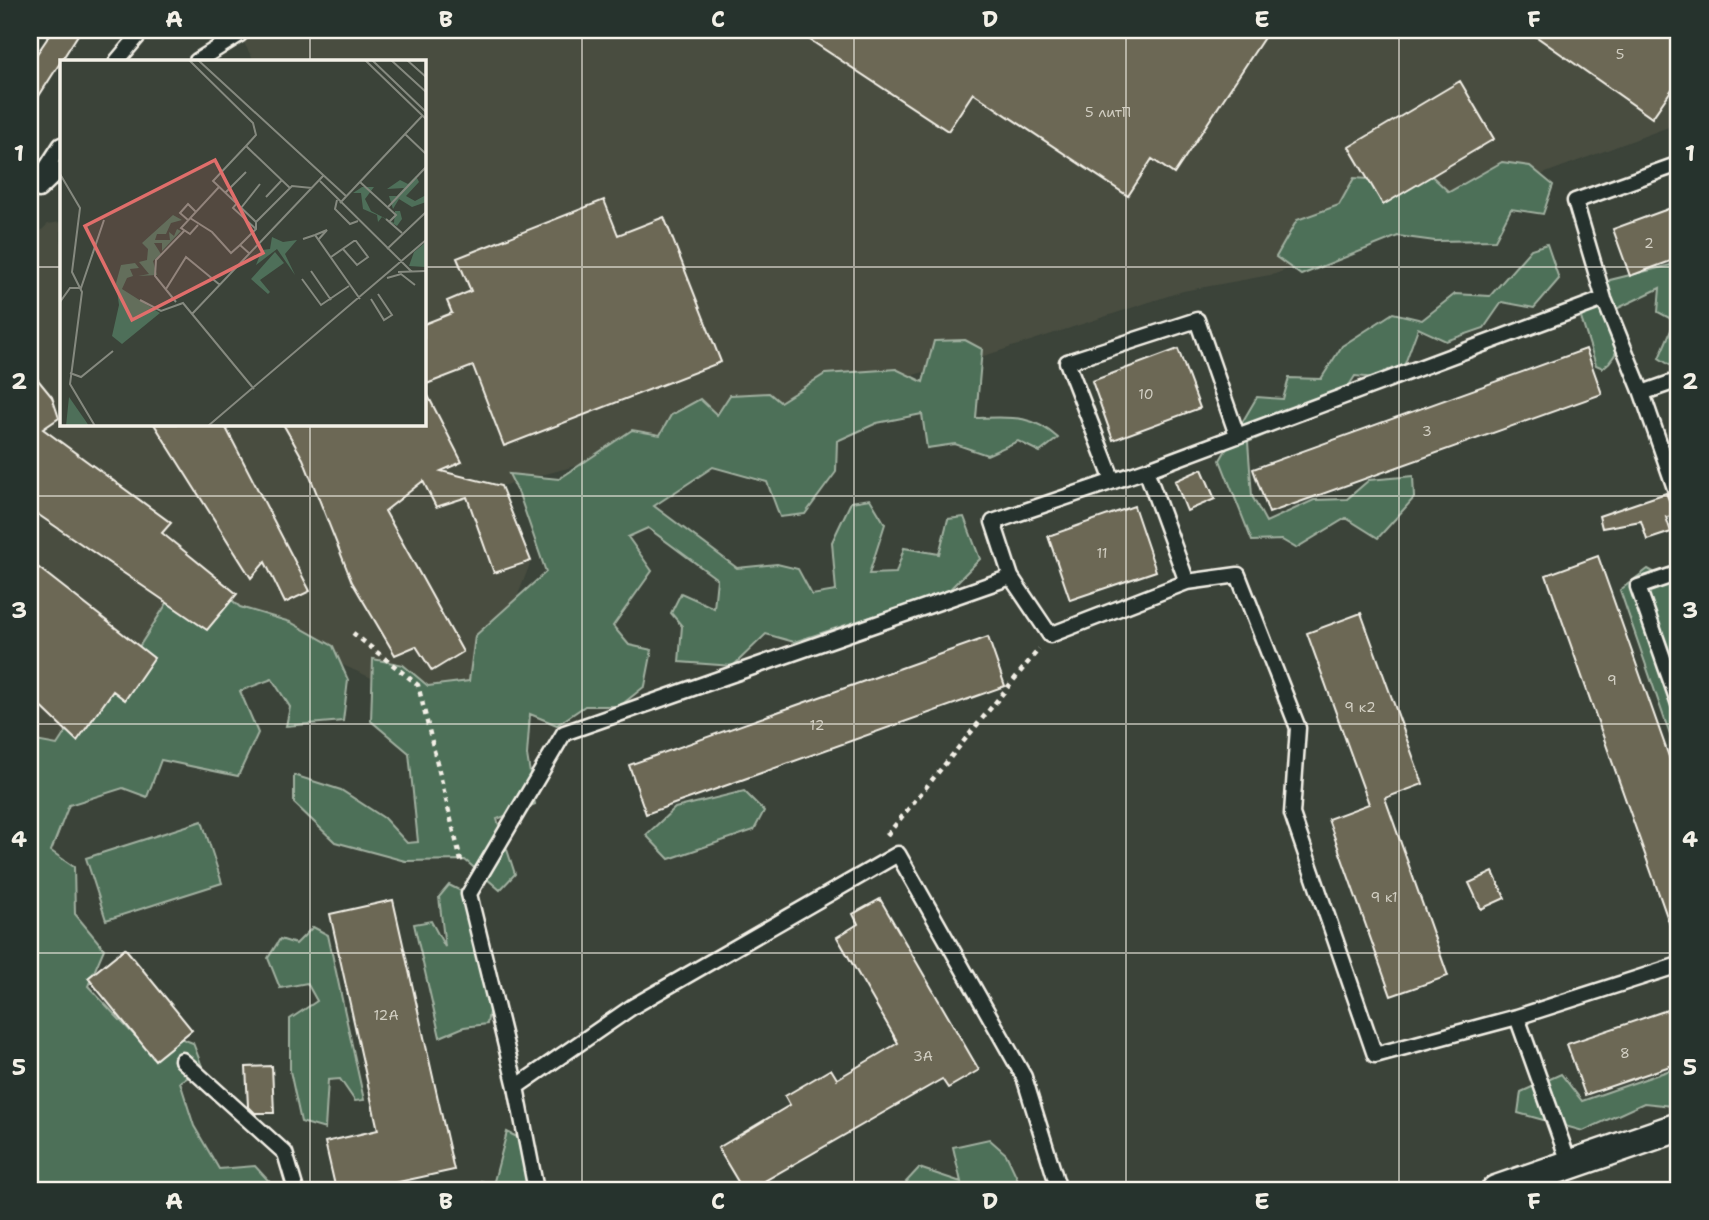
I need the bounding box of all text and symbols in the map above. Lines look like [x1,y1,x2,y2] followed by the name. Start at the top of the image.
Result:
[165,4,183,34] text: A
[439,4,453,34] text: B
[711,4,725,34] text: C
[982,4,998,34] text: D
[1254,4,1270,34] text: E
[1527,4,1541,34] text: F
[1616,45,1624,63] house number: 5
[60,60,425,425] inset map
[1085,103,1131,121] house number: 5 литП
[14,138,24,168] text: 1
[1685,138,1695,168] text: 1
[1644,234,1654,252] house number: 2
[11,366,27,396] text: 2
[1682,366,1698,396] text: 2
[1138,385,1154,403] house number: 10
[1422,422,1432,440] house number: 3
[1096,544,1108,562] house number: 11
[11,595,27,625] text: 3
[1682,595,1698,625] text: 3
[1607,671,1617,689] house number: 9
[1344,698,1376,716] house number: 9 к2
[810,716,824,734] house number: 12
[11,824,27,854] text: 4
[1682,824,1698,854] text: 4
[1370,888,1398,906] house number: 9 к1
[373,1006,399,1024] house number: 12А
[1620,1044,1630,1062] house number: 8
[913,1047,933,1065] house number: 3А
[12,1052,26,1082] text: 5
[1683,1052,1697,1082] text: 5
[165,1186,183,1216] text: A
[439,1186,453,1216] text: B
[711,1186,725,1216] text: C
[982,1186,998,1216] text: D
[1254,1186,1270,1216] text: E
[1527,1186,1541,1216] text: F

